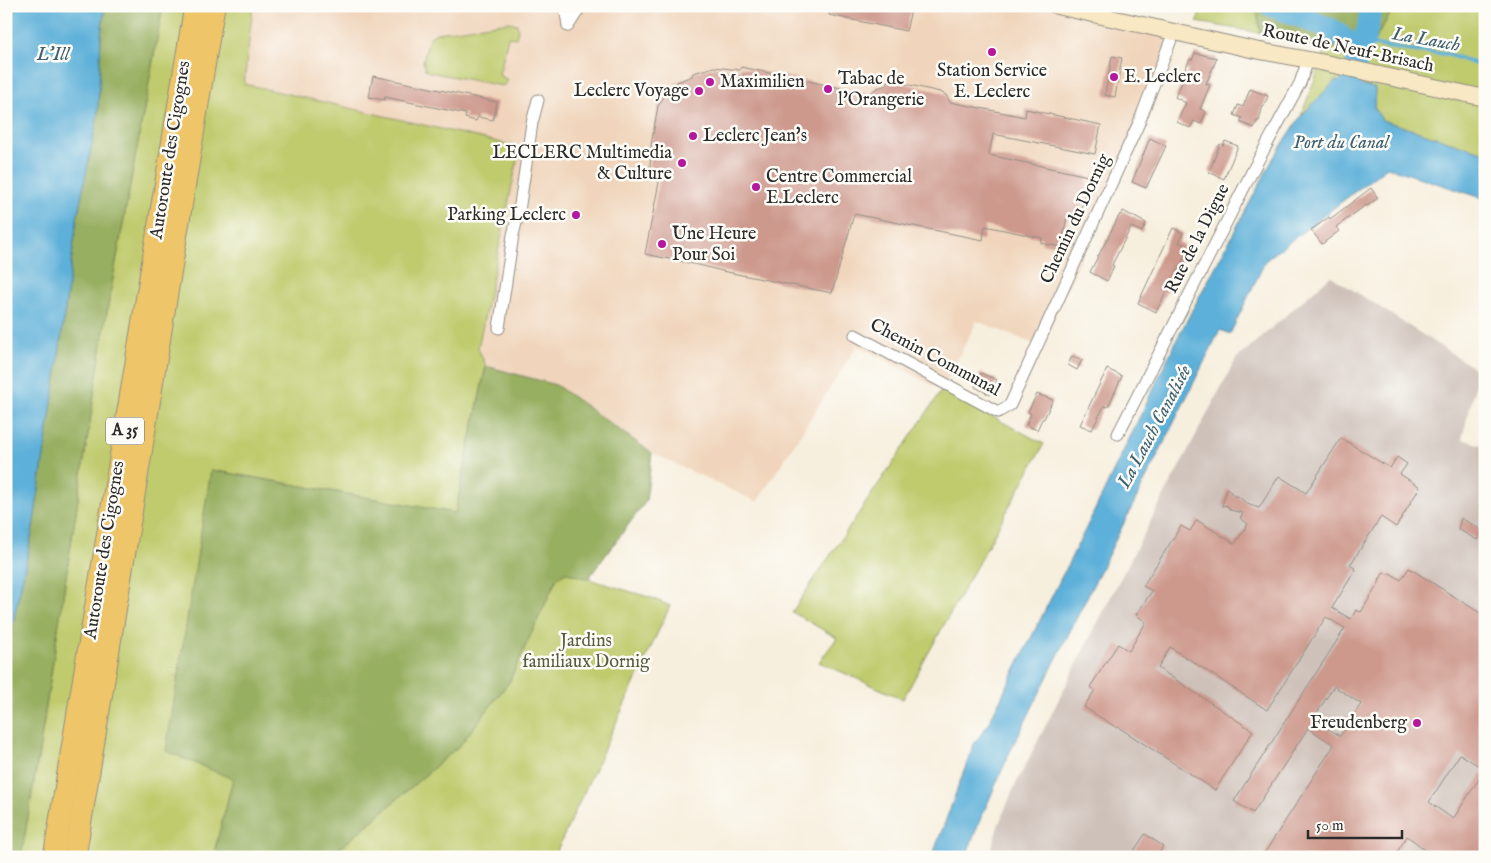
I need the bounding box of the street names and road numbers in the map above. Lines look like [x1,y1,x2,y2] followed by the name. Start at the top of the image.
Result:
[1260,20,1436,79] street label: Route de Neuf-Brisach
[145,59,196,242] street label: Autoroute des Cigognes
[1036,150,1116,288] street label: Chemin du Dornig
[1160,180,1236,298] street label: Rue de la Digue
[866,314,1004,402] street label: Chemin Communal
[106,418,144,444] road number: A 35
[79,459,130,642] street label: Autoroute des Cigognes

